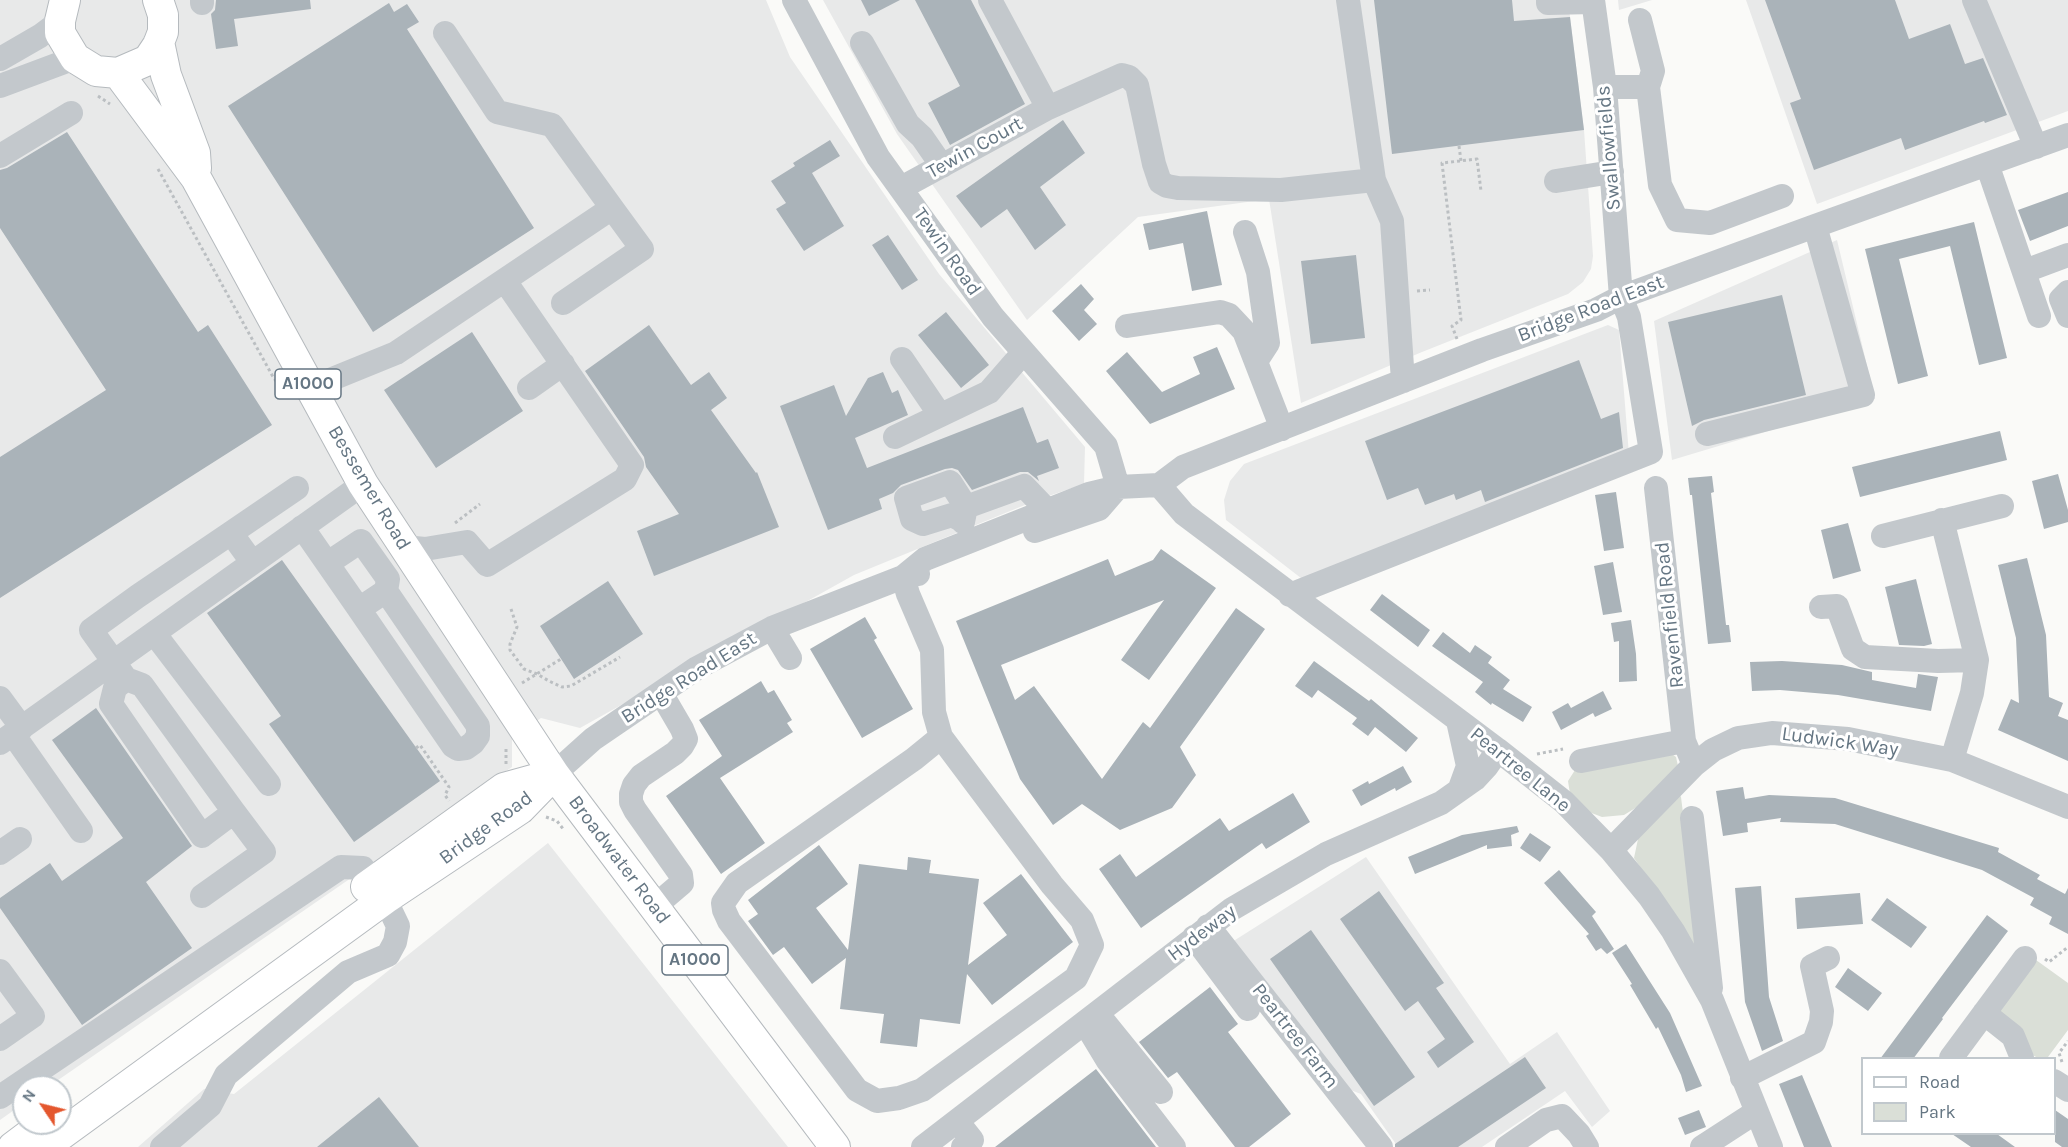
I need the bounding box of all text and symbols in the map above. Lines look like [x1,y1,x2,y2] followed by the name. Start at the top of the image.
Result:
[1592,85,1626,211] street label: Swallowfields
[923,112,1027,184] street label: Tewin Court
[908,203,986,301] street label: Tewin Road
[1514,270,1668,348] street label: Bridge Road East
[275,369,341,399] road number: A1000
[322,421,416,555] street label: Bessemer Road
[1650,541,1690,689] street label: Ravenfield Road
[617,627,761,729] street label: Bridge Road East
[1465,722,1575,818] street label: Peartree Lane
[1780,722,1900,762] street label: Ludwick Way
[435,786,537,870] street label: Bridge Road
[563,791,675,929] street label: Broadwater Road
[1163,899,1241,967] street label: Hydeway
[662,945,728,975] road number: A1000
[1247,979,1343,1093] street label: Peartree Farm
[1861,1057,2056,1135] legend
[1919,1071,1960,1093] text: Road
[12,1075,72,1135] north arrow
[17,1085,40,1106] text: N
[1919,1101,1956,1123] text: Park

